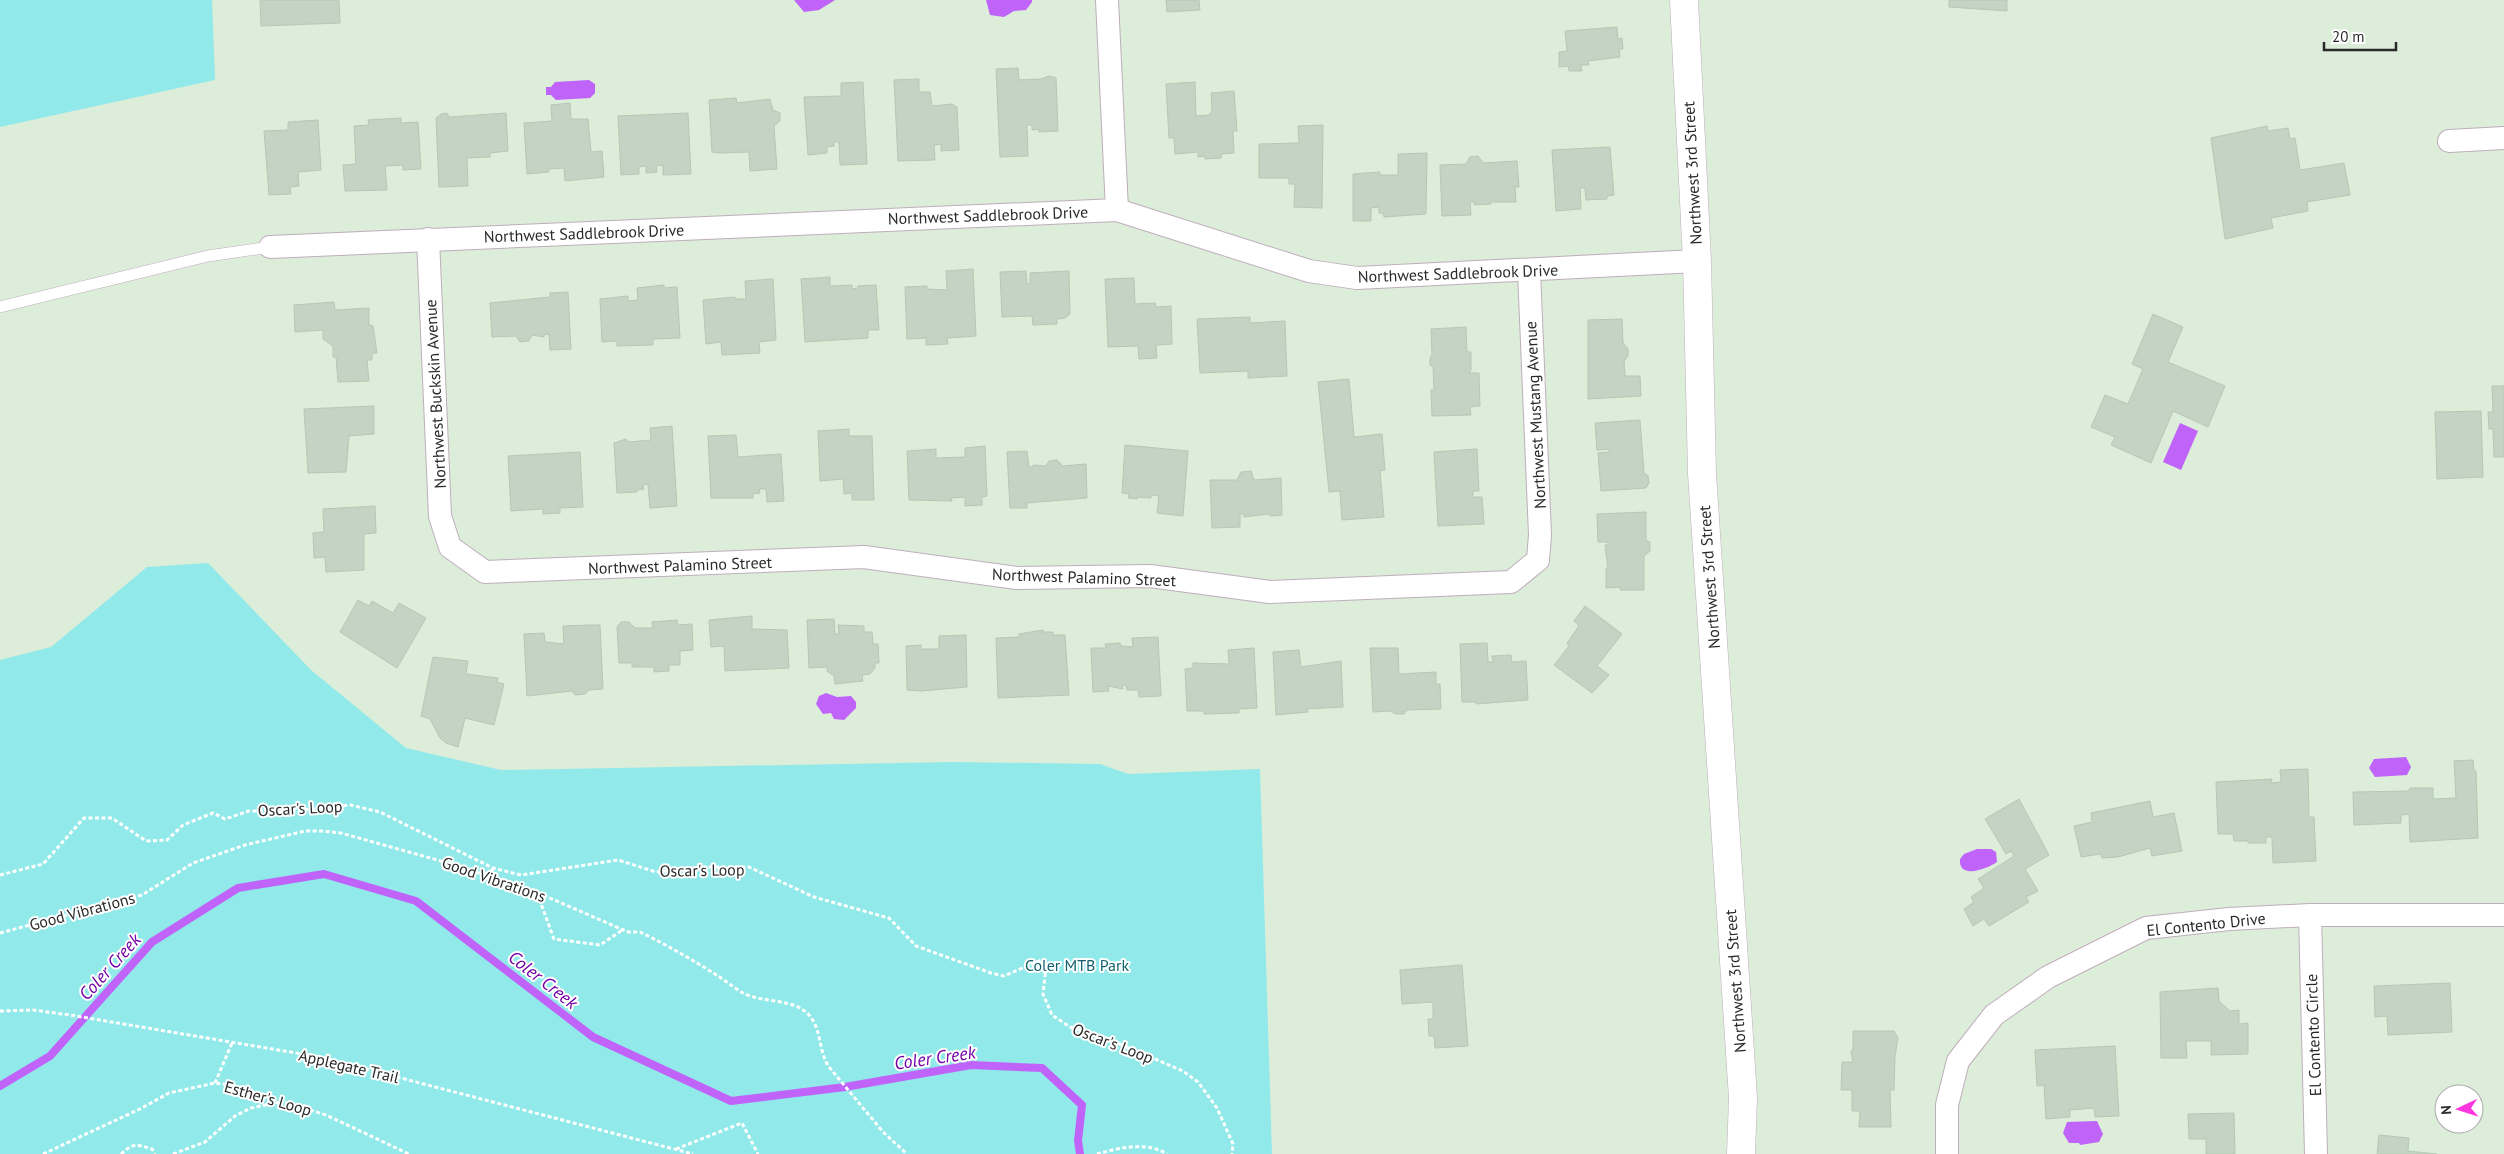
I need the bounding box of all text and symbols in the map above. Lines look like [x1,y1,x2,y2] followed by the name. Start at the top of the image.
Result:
[2324,20,2396,52] scale bar
[2332,27,2365,46] text: 20 m
[1678,100,1706,245] street label: Northwest 3rd Street
[887,202,1089,228] street label: Northwest Saddlebrook Drive
[483,220,685,246] street label: Northwest Saddlebrook Drive
[1357,260,1559,286] street label: Northwest Saddlebrook Drive
[420,299,450,489] street label: Northwest Buckskin Avenue
[1520,321,1550,509] street label: Northwest Mustang Avenue
[1694,504,1724,649] street label: Northwest 3rd Street
[588,552,773,578] street label: Northwest Palamino Street
[992,564,1177,590] street label: Northwest Palamino Street
[257,796,343,820] street label: Oscar's Loop
[439,852,549,906] street label: Good Vibrations
[659,859,745,881] street label: Oscar's Loop
[27,887,137,935] street label: Good Vibrations
[1720,908,1750,1053] street label: Northwest 3rd Street
[2146,908,2266,940] street label: El Contento Drive
[74,928,146,1005] water label: Coler Creek
[504,945,583,1014] water label: Coler Creek
[1025,955,1129,975] park label: Coler MTB Park
[2301,973,2325,1097] street label: El Contento Circle
[1070,1018,1156,1068] street label: Oscar's Loop
[893,1040,978,1075] water label: Coler Creek
[297,1045,402,1087] street label: Applegate Trail
[222,1076,314,1120] street label: Esther's Loop
[2434,1084,2484,1134] north arrow
[2437,1105,2455,1115] text: N

